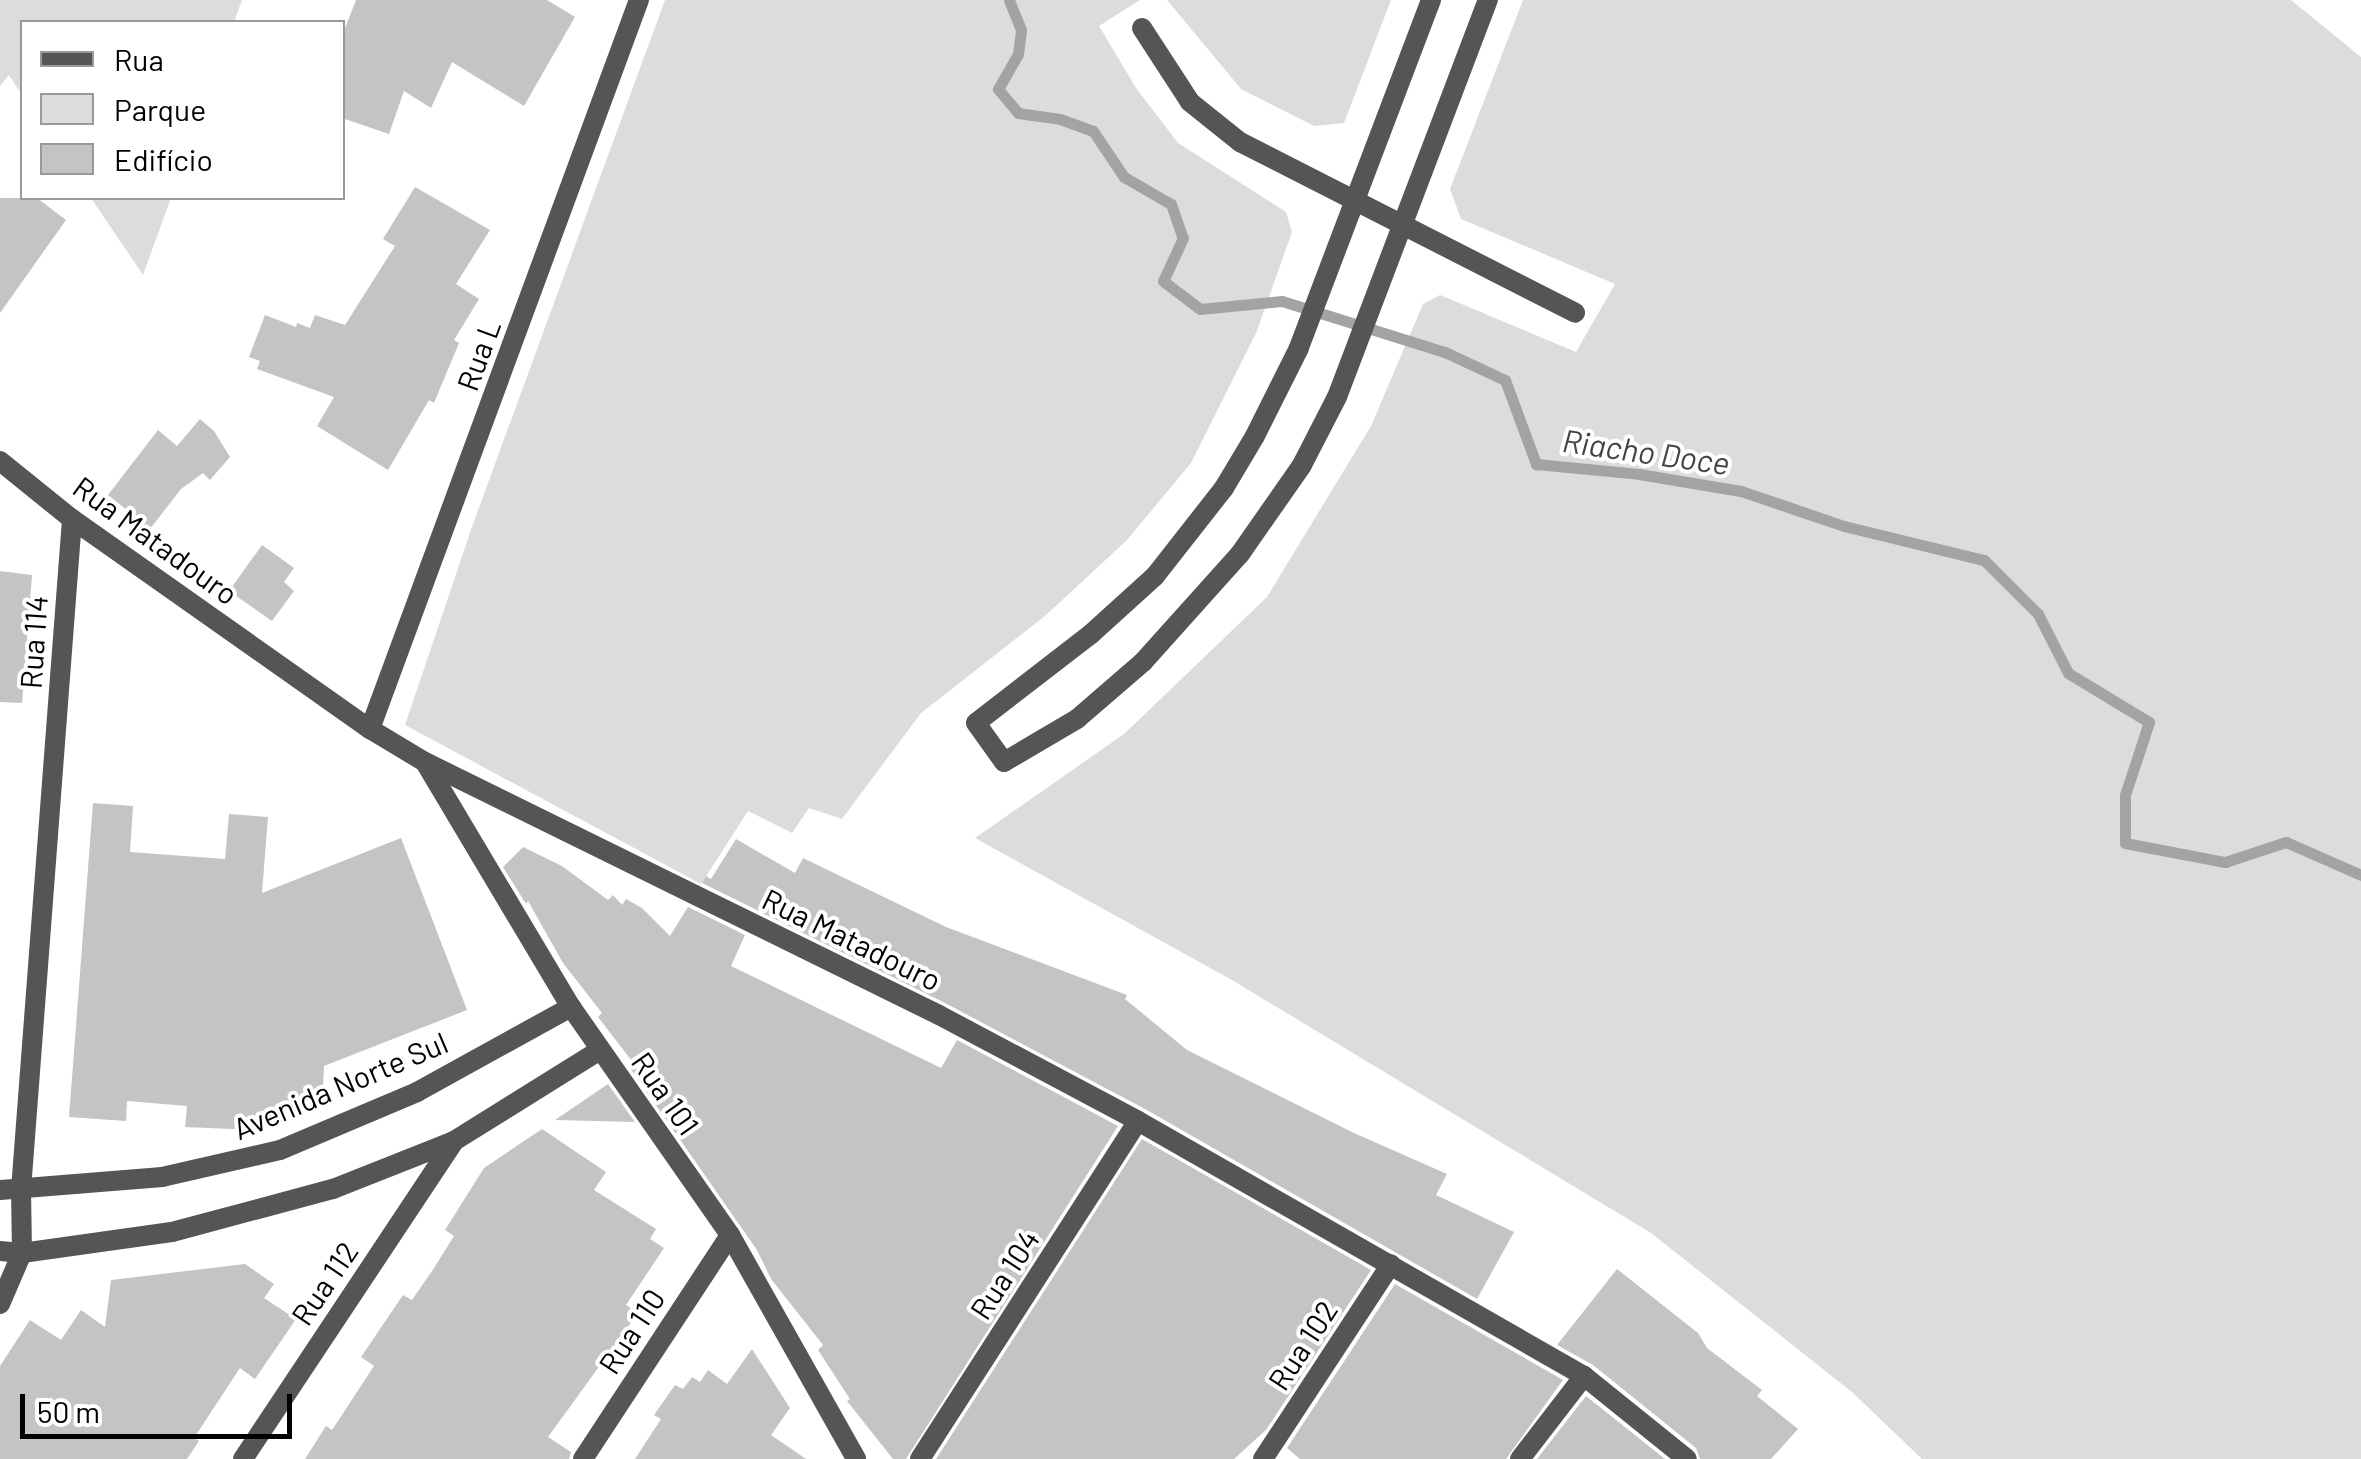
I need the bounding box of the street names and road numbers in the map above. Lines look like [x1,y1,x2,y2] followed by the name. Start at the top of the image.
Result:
[449,315,507,395] street label: Rua L
[67,468,245,612] street label: Rua Matadouro
[12,594,54,690] street label: Rua 114
[757,880,947,998] street label: Rua Matadouro
[227,1024,453,1146] street label: Avenida Norte Sul
[625,1045,707,1141] street label: Rua 101
[962,1222,1046,1326] street label: Rua 104
[283,1234,365,1332] street label: Rua 112
[590,1282,672,1380] street label: Rua 110
[1260,1294,1344,1396] street label: Rua 102

